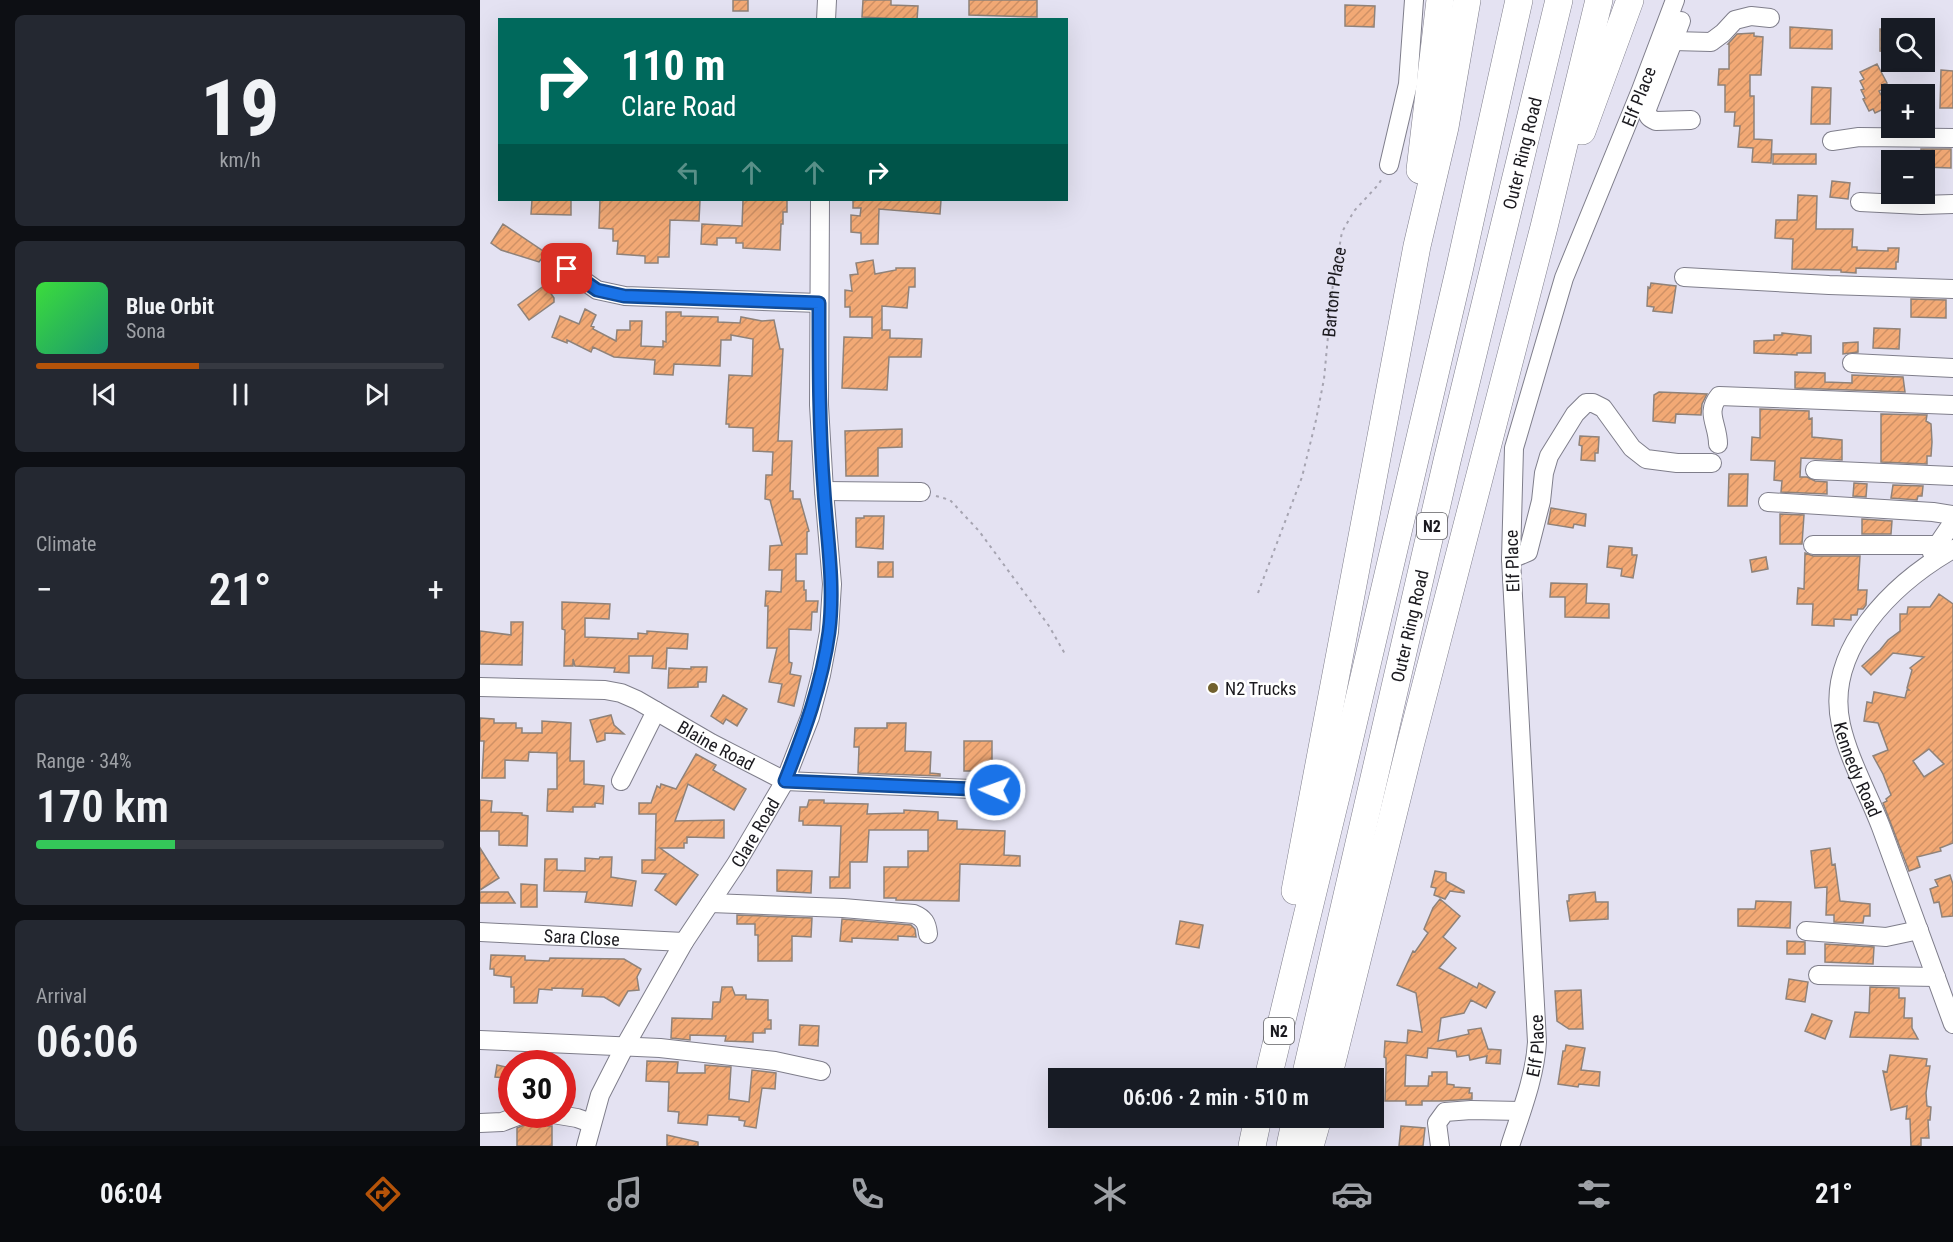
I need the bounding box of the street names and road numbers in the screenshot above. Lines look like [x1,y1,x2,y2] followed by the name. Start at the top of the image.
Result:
[1617,63,1659,129] street label: Elf Place
[1498,95,1546,211] street label: Outer Ring Road
[1317,245,1350,338] street label: Barton Place
[1417,513,1447,539] road number: N2
[1500,529,1524,593] street label: Elf Place
[1386,568,1432,684] street label: Outer Ring Road
[674,716,758,774] street label: Blaine Road
[1830,720,1886,820] street label: Kennedy Road
[726,794,783,871] street label: Clare Road
[543,925,620,949] street label: Sara Close
[1521,1014,1548,1079] street label: Elf Place
[1264,1018,1294,1044] road number: N2

